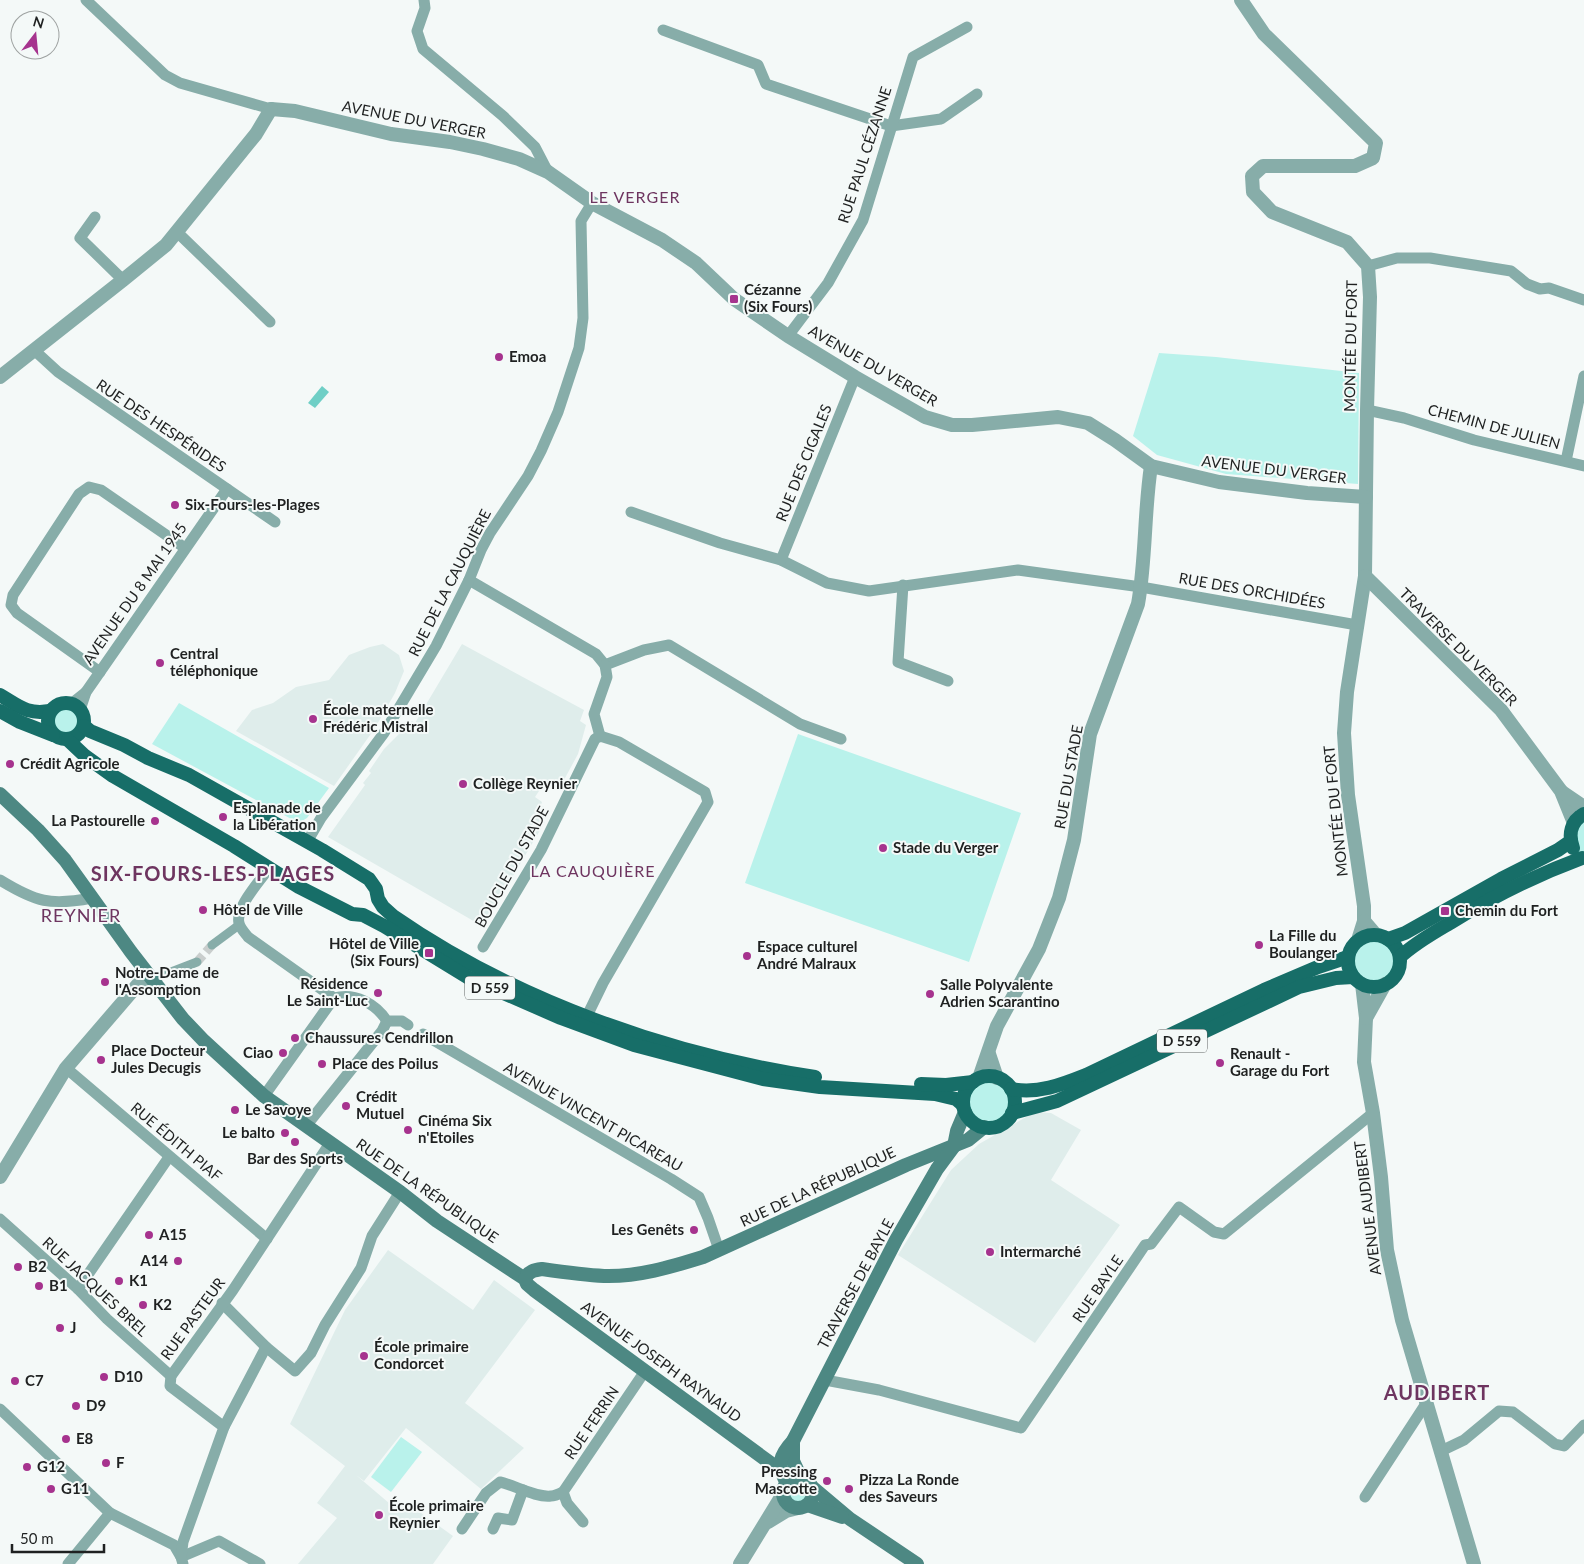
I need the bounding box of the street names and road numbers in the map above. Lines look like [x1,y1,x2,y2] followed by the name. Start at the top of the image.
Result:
[833,84,895,225] street label: RUE PAUL CÉZANNE
[341,96,488,142] street label: AVENUE DU VERGER
[1340,280,1360,412] street label: MONTÉE DU FORT
[806,321,942,410] street label: AVENUE DU VERGER
[93,375,230,475] street label: RUE DES HESPÉRIDES
[1426,400,1562,452] street label: CHEMIN DE JULIEN
[771,401,835,524] street label: RUE DES CIGALES
[1201,451,1348,487] street label: AVENUE DU VERGER
[404,506,494,659] street label: RUE DE LA CAUQUIÈRE
[78,519,190,668] street label: AVENUE DU 8 MAI 1945
[1177,568,1327,612] street label: RUE DES ORCHIDÉES
[1396,584,1522,709] street label: TRAVERSE DU VERGER
[1050,723,1086,830] street label: RUE DU STADE
[1319,744,1351,878] street label: MONTÉE DU FORT
[470,803,552,930] street label: BOUCLE DU STADE
[465,976,515,1000] road number: D 559
[1157,1030,1207,1052] road number: D 559
[501,1058,686,1175] street label: AVENUE VINCENT PICAREAU
[128,1098,226,1184] street label: RUE ÉDITH PIAF
[353,1134,502,1246] street label: RUE DE LA RÉPUBLIQUE
[1350,1140,1384,1276] street label: AVENUE AUDIBERT
[737,1142,898,1230] street label: RUE DE LA RÉPUBLIQUE
[813,1215,897,1352] street label: TRAVERSE DE BAYLE
[38,1233,152,1341] street label: RUE JACQUES BREL
[1068,1251,1126,1325] street label: RUE BAYLE
[156,1273,228,1363] street label: RUE PASTEUR
[578,1297,745,1425] street label: AVENUE JOSEPH RAYNAUD
[560,1382,622,1462] street label: RUE FERRIN

